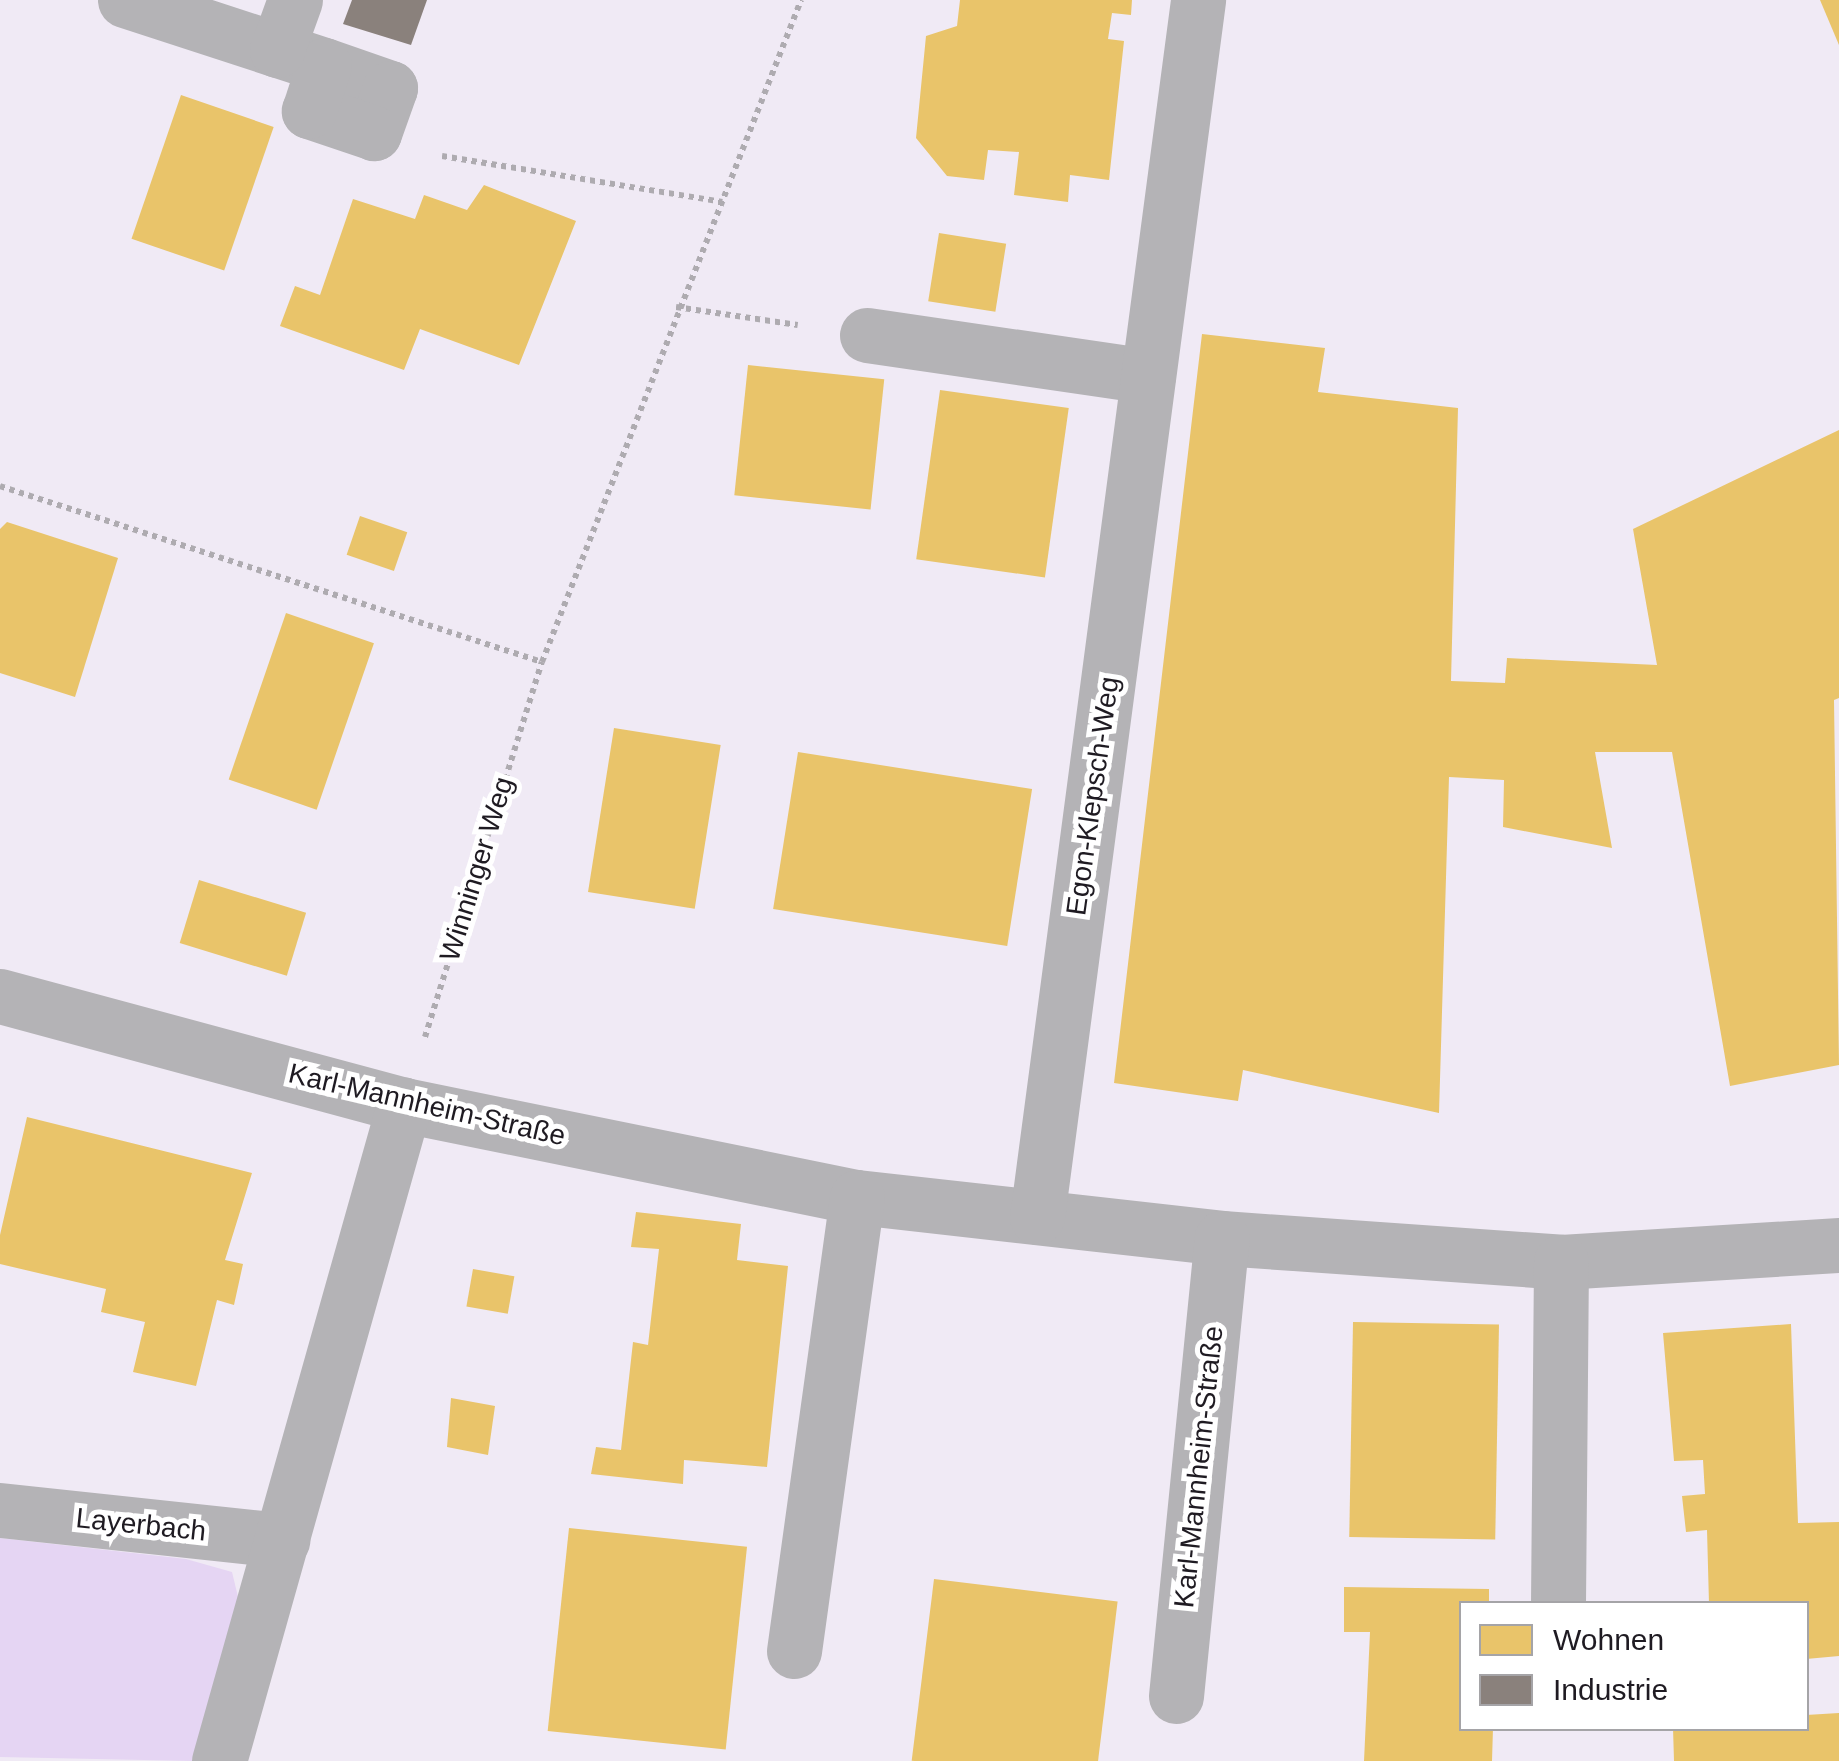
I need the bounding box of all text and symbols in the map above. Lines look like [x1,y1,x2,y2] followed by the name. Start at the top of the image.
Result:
[1060,674,1126,918] street label: Egon-Klepsch-Weg
[433,773,521,965] street label: Winninger Weg
[285,1057,569,1153] street label: Karl-Mannheim-Straße
[1167,1324,1231,1610] street label: Karl-Mannheim-Straße
[74,1501,208,1549] street label: Layerbach
[1459,1601,1809,1731] legend
[1553,1623,1664,1656] text: Wohnen
[1553,1673,1668,1706] text: Industrie

